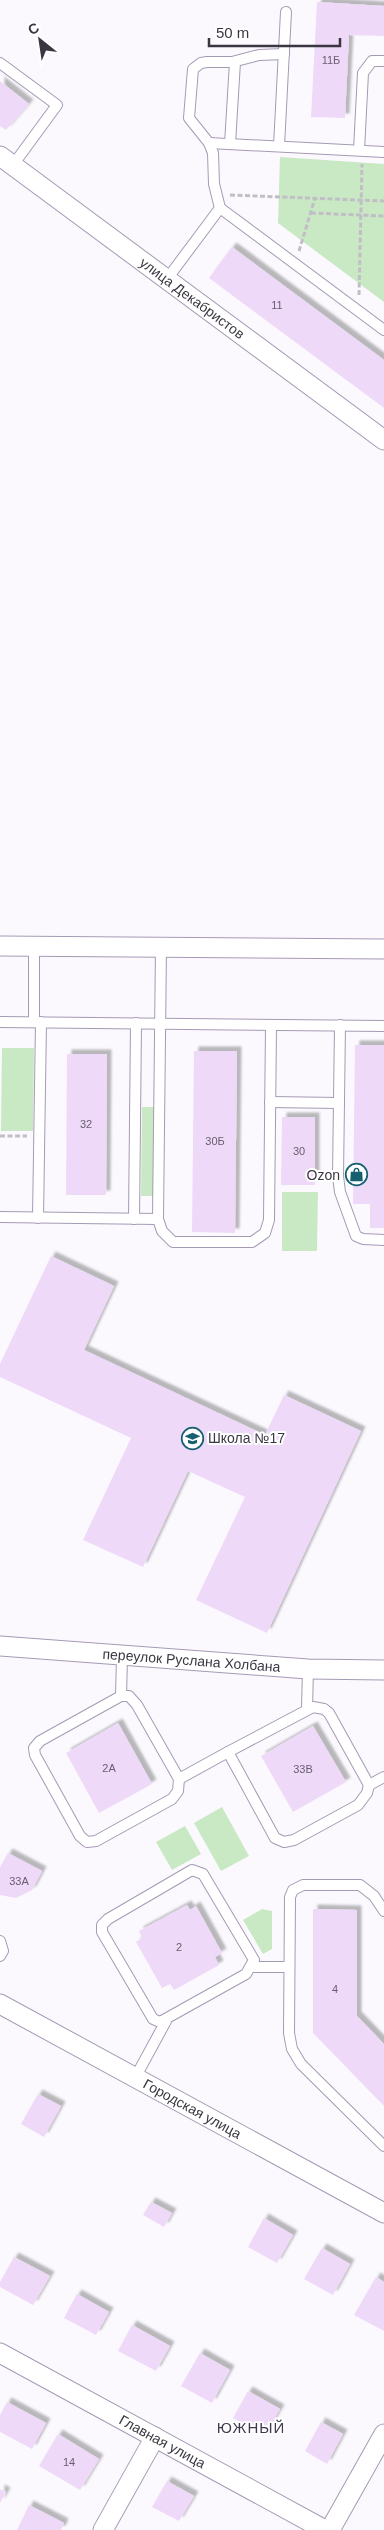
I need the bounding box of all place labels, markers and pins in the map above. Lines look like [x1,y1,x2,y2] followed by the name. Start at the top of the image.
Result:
[344,1163,368,1187] shop icon: Ozon
[307,1167,340,1183] place label: Ozon
[180,1426,204,1450] school or university icon: Школа №17
[208,1430,285,1446] place label: Школа №17

